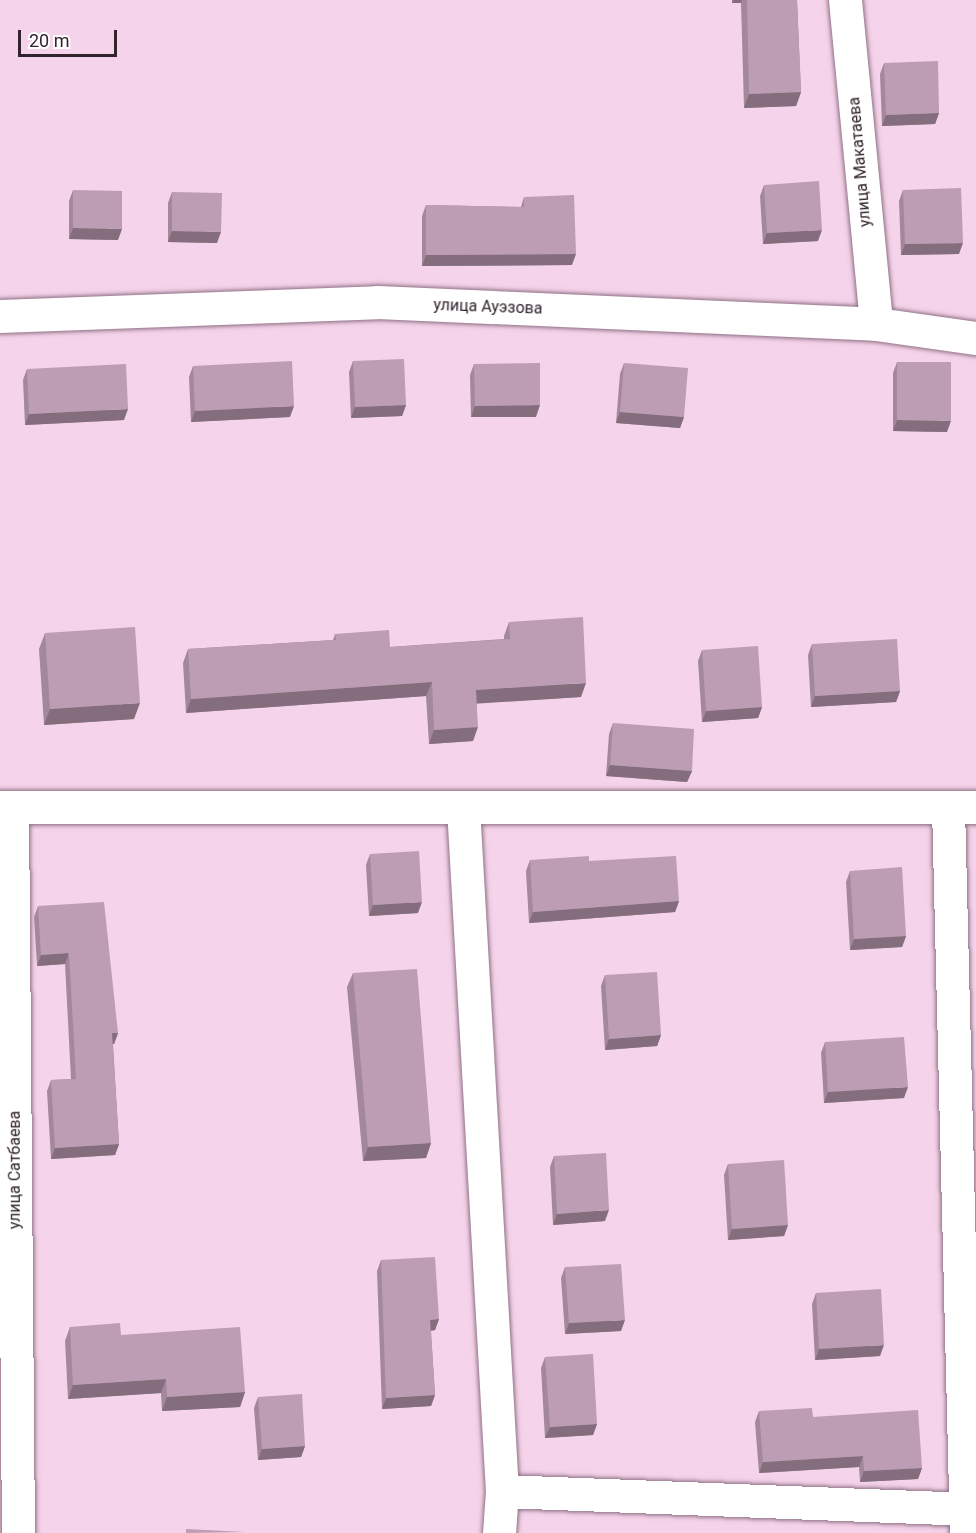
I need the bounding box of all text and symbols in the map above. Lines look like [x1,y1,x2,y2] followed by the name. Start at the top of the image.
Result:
[21,18,120,56] scale bar
[29,30,69,51] text: 20 m
[845,96,875,228] street label: улица Макатаева
[433,296,543,318] street label: улица Ауэзова
[5,1111,25,1229] street label: улица Сатбаева

